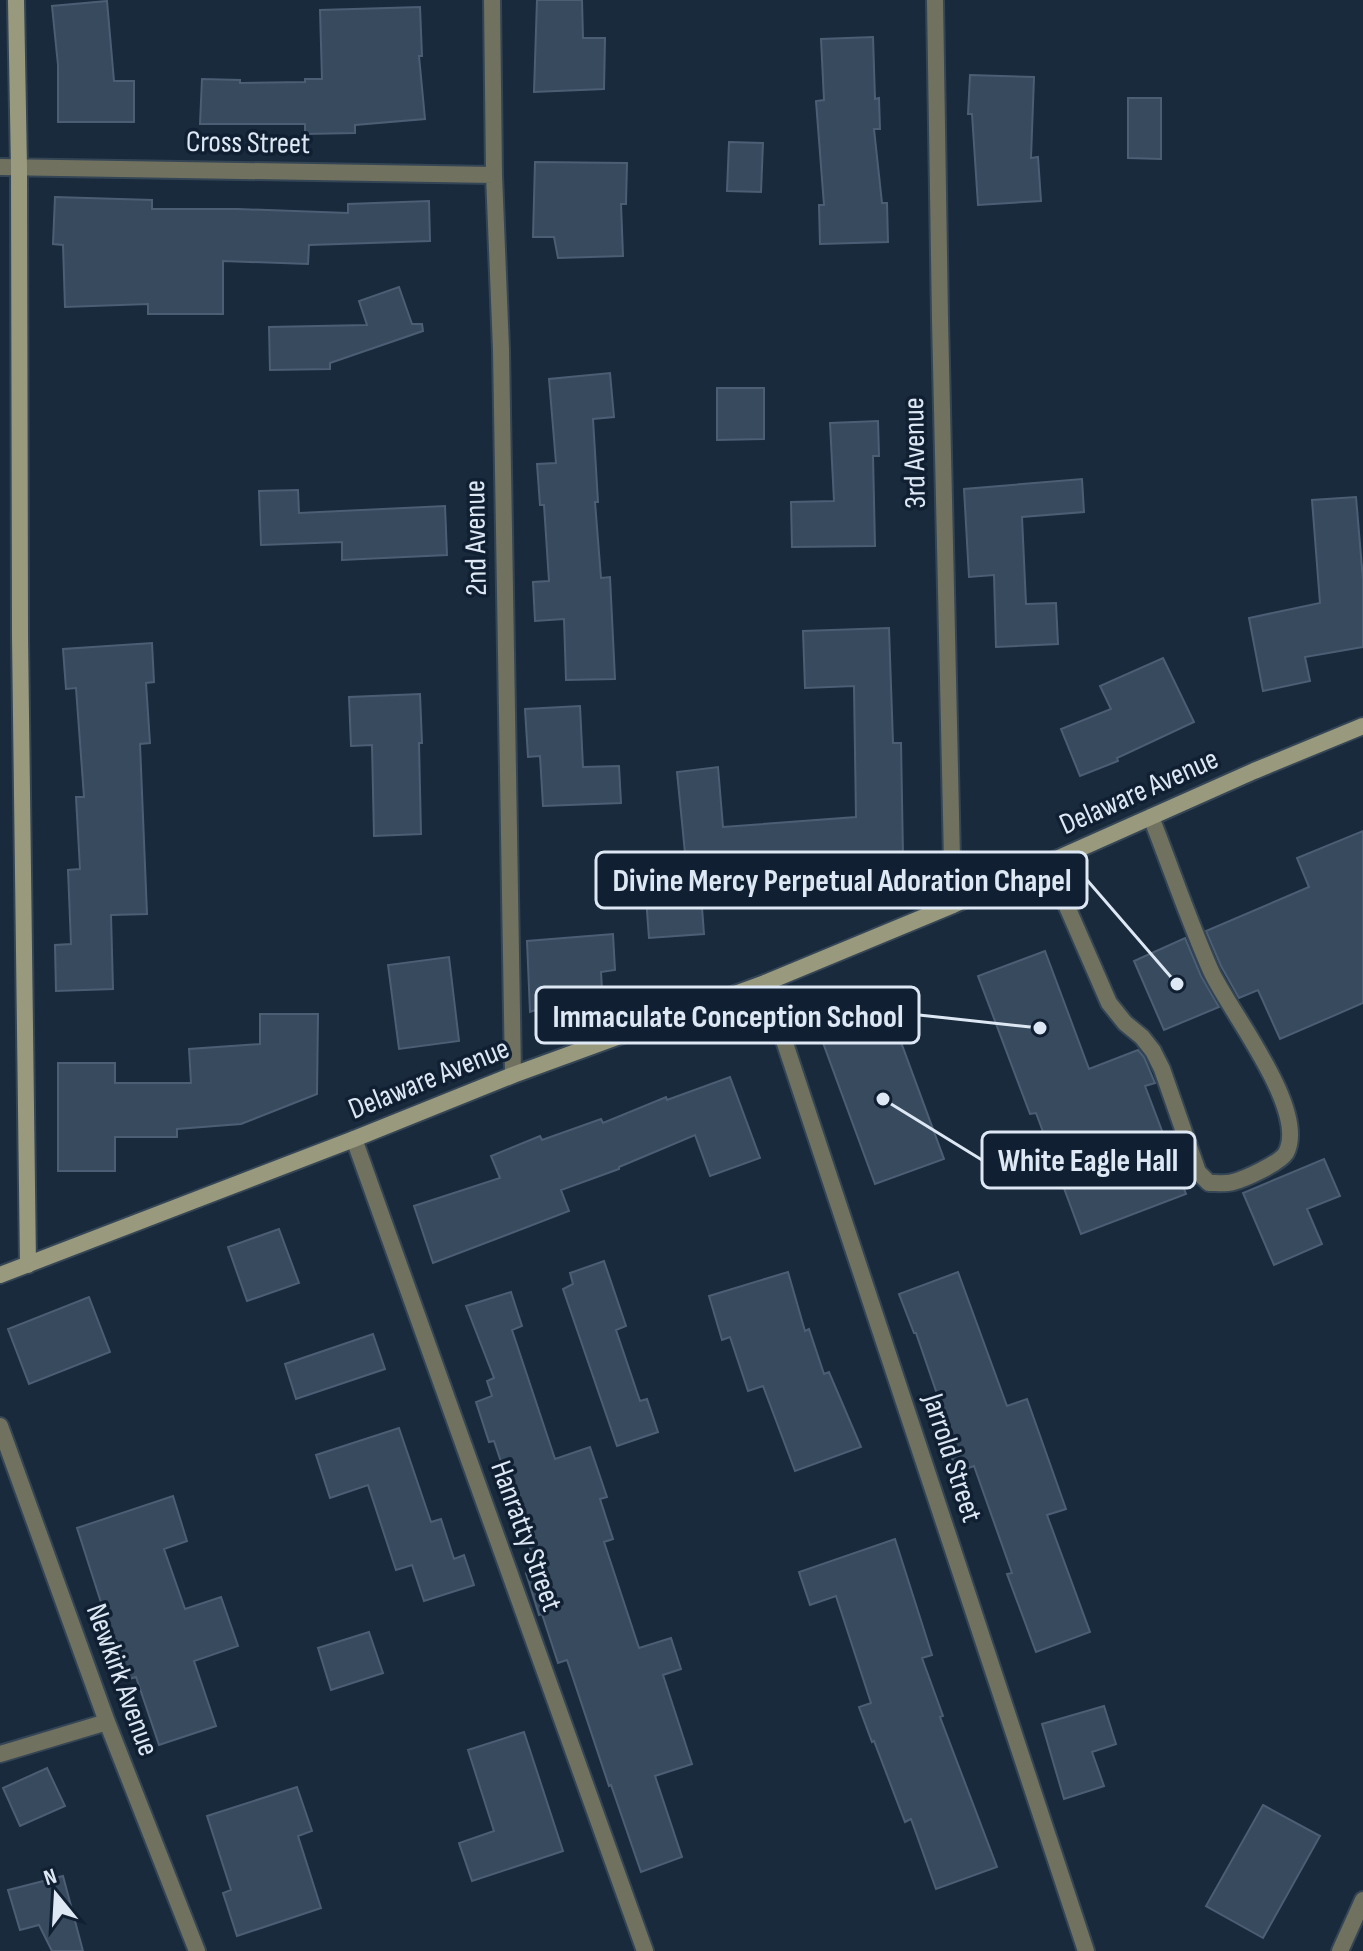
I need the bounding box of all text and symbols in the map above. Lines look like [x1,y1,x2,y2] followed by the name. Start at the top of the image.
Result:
[186,124,310,162] street label: Cross Street
[896,397,934,509] street label: 3rd Avenue
[457,480,495,596] street label: 2nd Avenue
[1054,741,1224,843] street label: Delaware Avenue
[596,852,1087,908] callout: Divine Mercy Perpetual Adoration Chapel
[613,862,1071,901] text: Divine Mercy Perpetual Adoration Chapel
[536,987,919,1043] callout: Immaculate Conception School
[553,998,903,1037] text: Immaculate Conception School
[343,1030,515,1128] street label: Delaware Avenue
[982,1132,1195,1188] callout: White Eagle Hall
[998,1142,1178,1181] text: White Eagle Hall
[914,1388,990,1527] street label: Jarrold Street
[482,1456,570,1616] street label: Hanratty Street
[78,1599,166,1761] street label: Newkirk Avenue
[16,1855,96,1935] north arrow
[41,1863,60,1892] text: N

